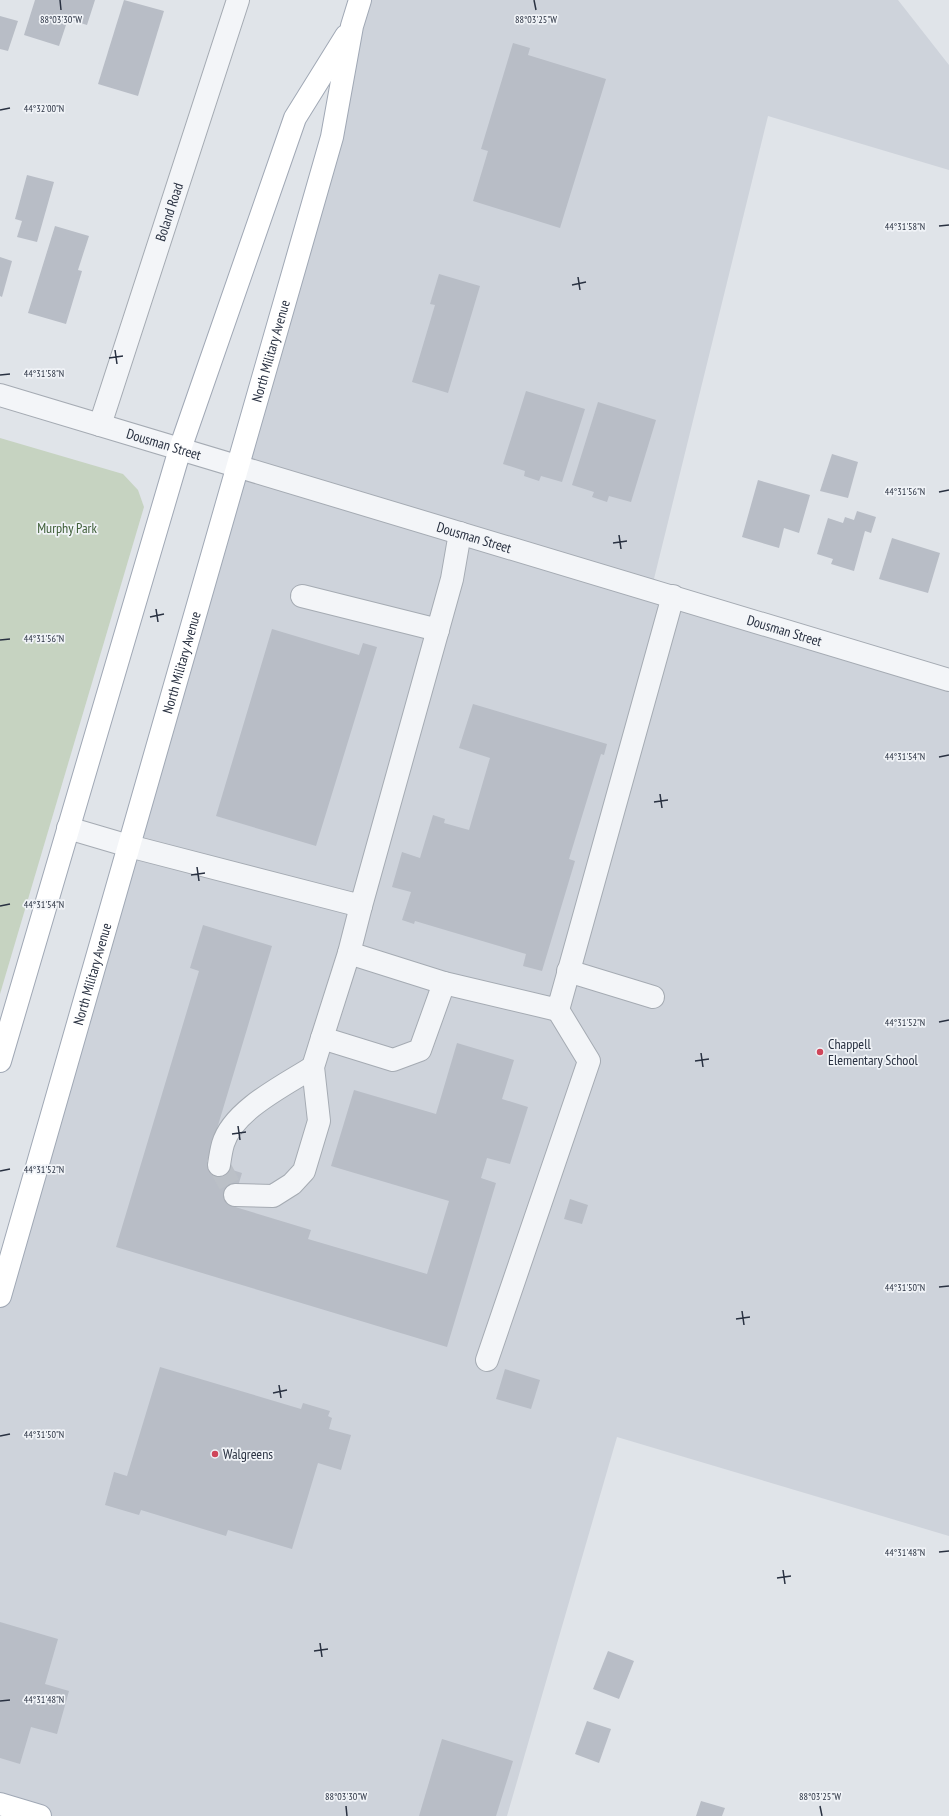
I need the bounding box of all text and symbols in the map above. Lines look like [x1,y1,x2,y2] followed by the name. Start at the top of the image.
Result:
[40,13,82,26] text: 88°03'30"W
[515,13,557,26] text: 88°03'25"W
[24,102,64,115] text: 44°32'00"N
[151,180,187,244] street label: Boland Road
[885,220,925,233] text: 44°31'58"N
[248,298,294,404] street label: North Military Avenue
[24,367,64,380] text: 44°31'58"N
[124,424,203,464] street label: Dousman Street
[885,485,925,498] text: 44°31'56"N
[435,518,514,557] street label: Dousman Street
[37,519,97,537] park label: Murphy Park
[158,609,205,716] street label: North Military Avenue
[745,611,824,650] street label: Dousman Street
[24,632,64,645] text: 44°31'56"N
[885,750,925,763] text: 44°31'54"N
[24,898,64,911] text: 44°31'54"N
[69,921,115,1027] street label: North Military Avenue
[885,1016,925,1029] text: 44°31'52"N
[828,1035,918,1069] place label: Chappell Elementary School
[815,1047,825,1057] marker: Chappell Elementary School
[24,1163,64,1176] text: 44°31'52"N
[885,1281,925,1294] text: 44°31'50"N
[24,1428,64,1441] text: 44°31'50"N
[223,1445,273,1463] place label: Walgreens
[210,1449,220,1459] marker: Walgreens
[885,1546,925,1559] text: 44°31'48"N
[24,1693,64,1706] text: 44°31'48"N
[325,1790,367,1803] text: 88°03'30"W
[799,1790,841,1803] text: 88°03'25"W

